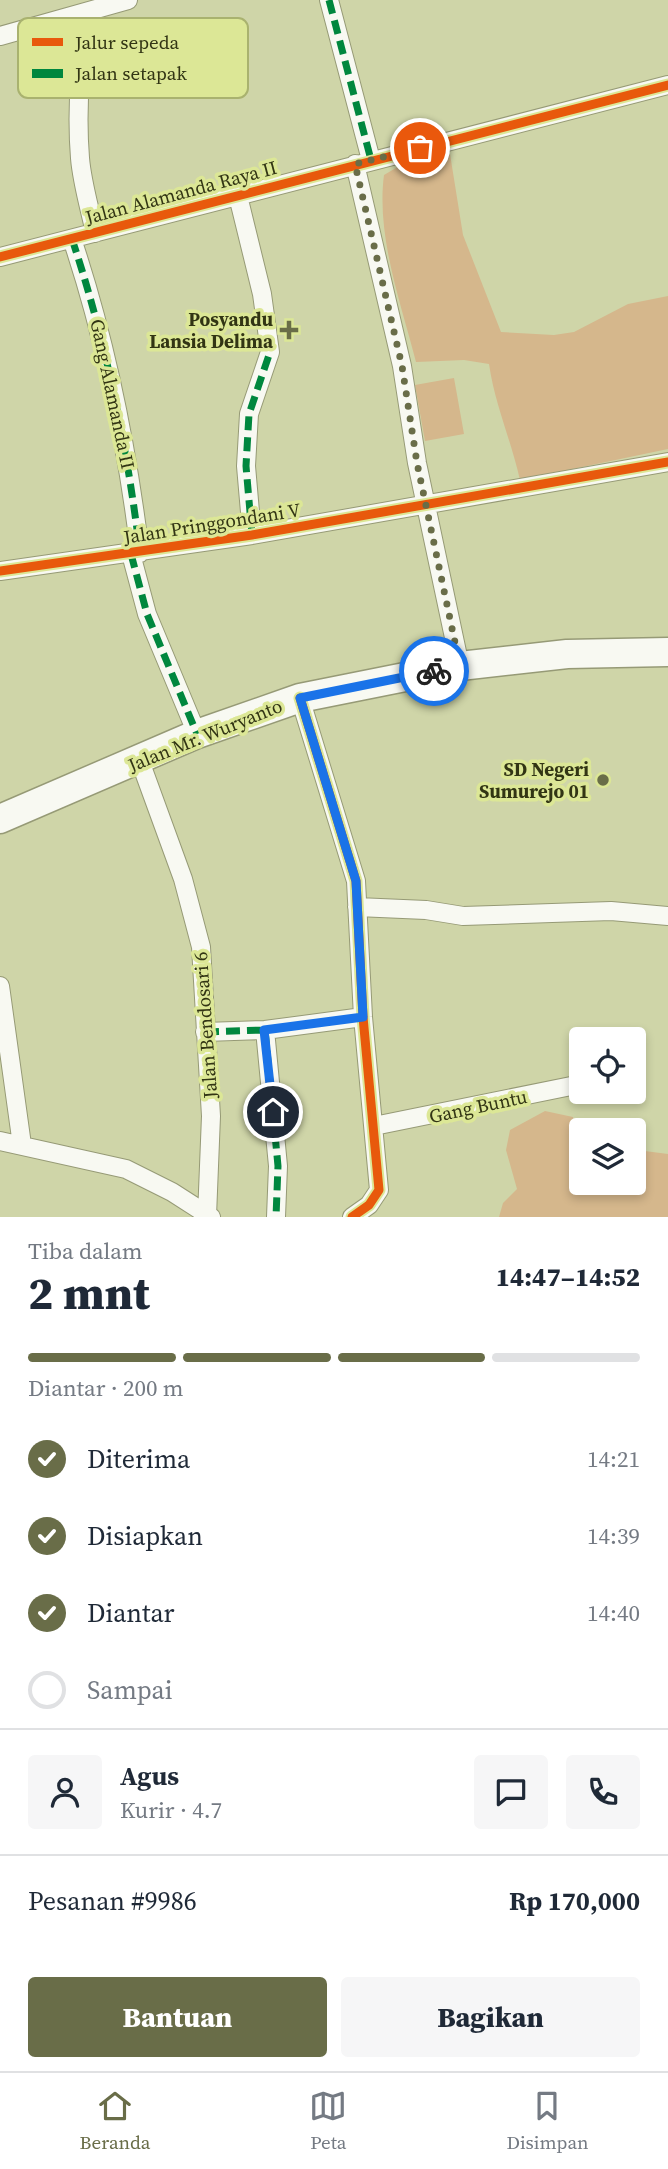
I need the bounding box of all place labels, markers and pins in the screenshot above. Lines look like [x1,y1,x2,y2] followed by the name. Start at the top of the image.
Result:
[390,118,450,178] pin
[149,306,274,354] place label: Posyandu Lansia Delima
[279,320,299,340] marker: Posyandu Lansia Delima
[479,756,589,804] place label: SD Negeri Sumurejo 01
[595,772,611,788] marker: SD Negeri Sumurejo 01
[243,1082,303,1142] pin

